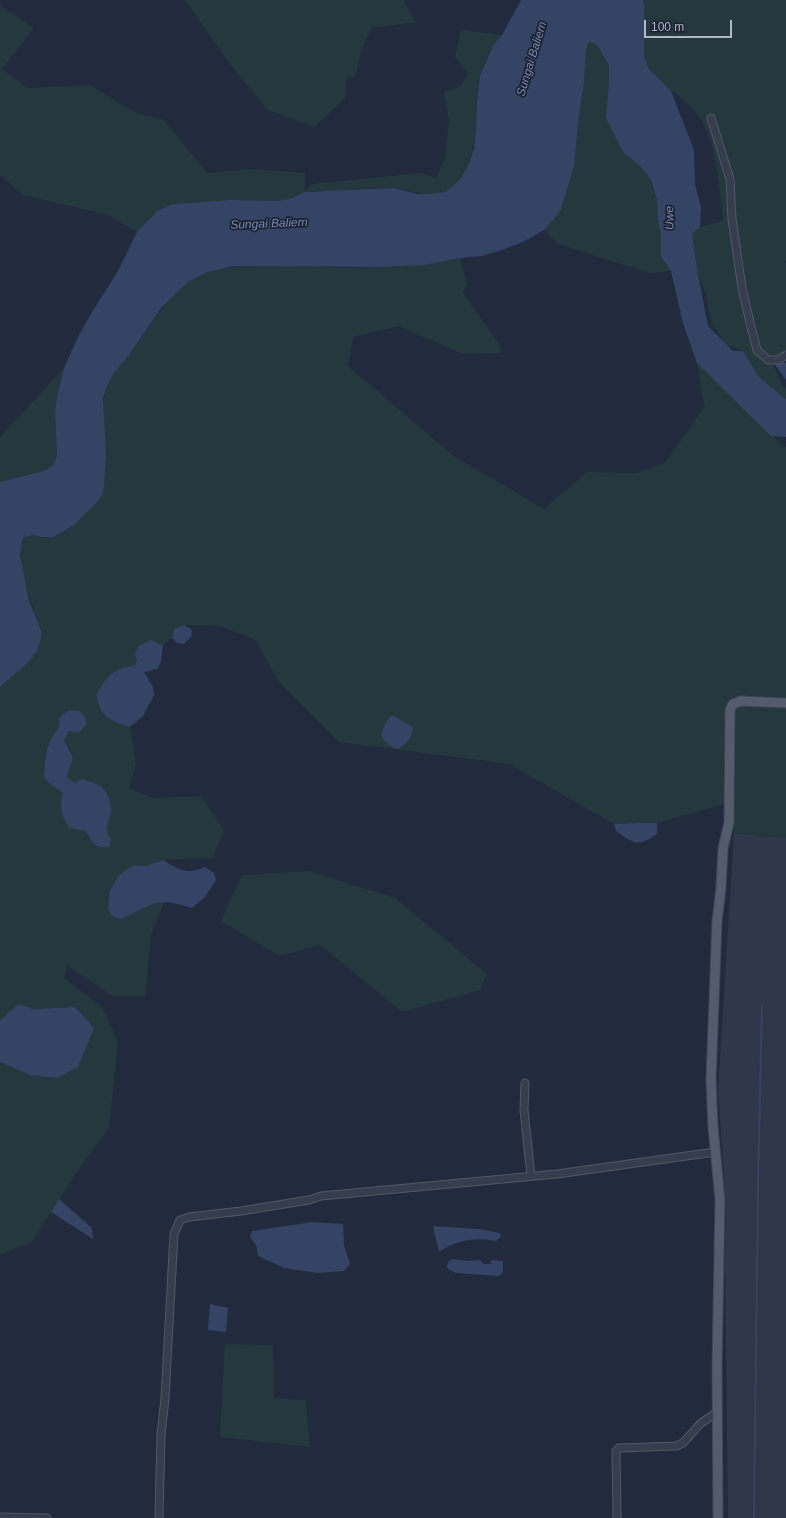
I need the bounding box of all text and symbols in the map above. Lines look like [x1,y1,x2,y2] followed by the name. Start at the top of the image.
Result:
[646,12,734,38] scale bar
[514,20,550,98] water label: Sungai Baliem
[651,20,684,34] text: 100 m
[663,206,677,230] water label: Uwe
[230,215,308,233] water label: Sungai Baliem

